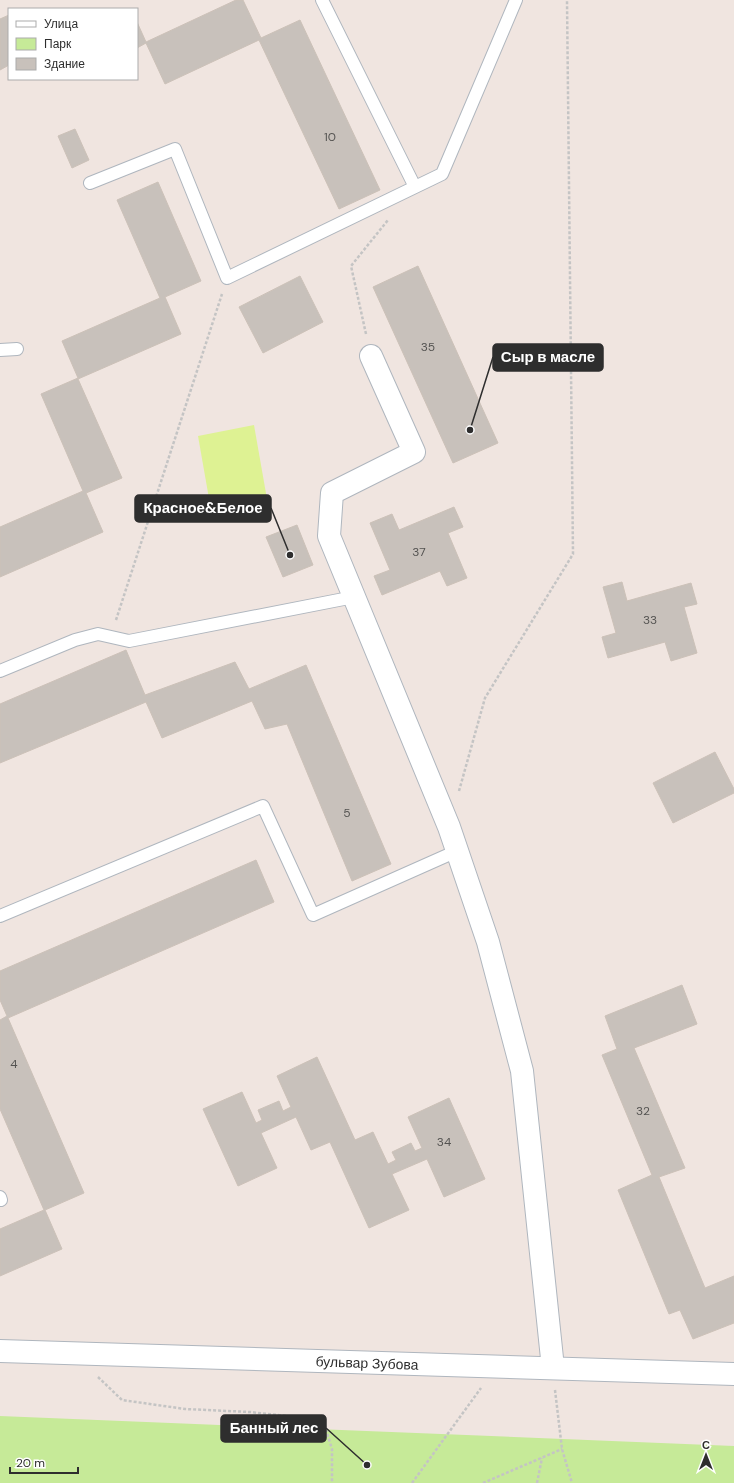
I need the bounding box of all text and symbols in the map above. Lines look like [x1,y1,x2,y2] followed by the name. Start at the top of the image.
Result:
[8,8,138,80] legend
[44,16,78,32] text: Улица
[44,36,72,52] text: Парк
[44,56,85,72] text: Здание
[324,129,336,145] house number: 10
[421,339,435,355] house number: 35
[493,344,603,371] callout: Сыр в масле
[501,347,595,367] text: Сыр в масле
[135,495,271,522] callout: Красное&Белое
[143,498,263,518] text: Красное&Белое
[412,544,426,560] house number: 37
[643,612,657,628] house number: 33
[343,805,351,821] house number: 5
[10,1056,18,1072] house number: 4
[636,1103,650,1119] house number: 32
[437,1134,451,1150] house number: 34
[315,1352,419,1374] street label: бульвар Зубова
[221,1415,326,1442] callout: Банный лес
[230,1418,318,1438] text: Банный лес
[686,1435,726,1475] north arrow
[702,1438,710,1452] text: С
[10,1449,78,1475] scale bar
[16,1455,45,1471] text: 20 m

